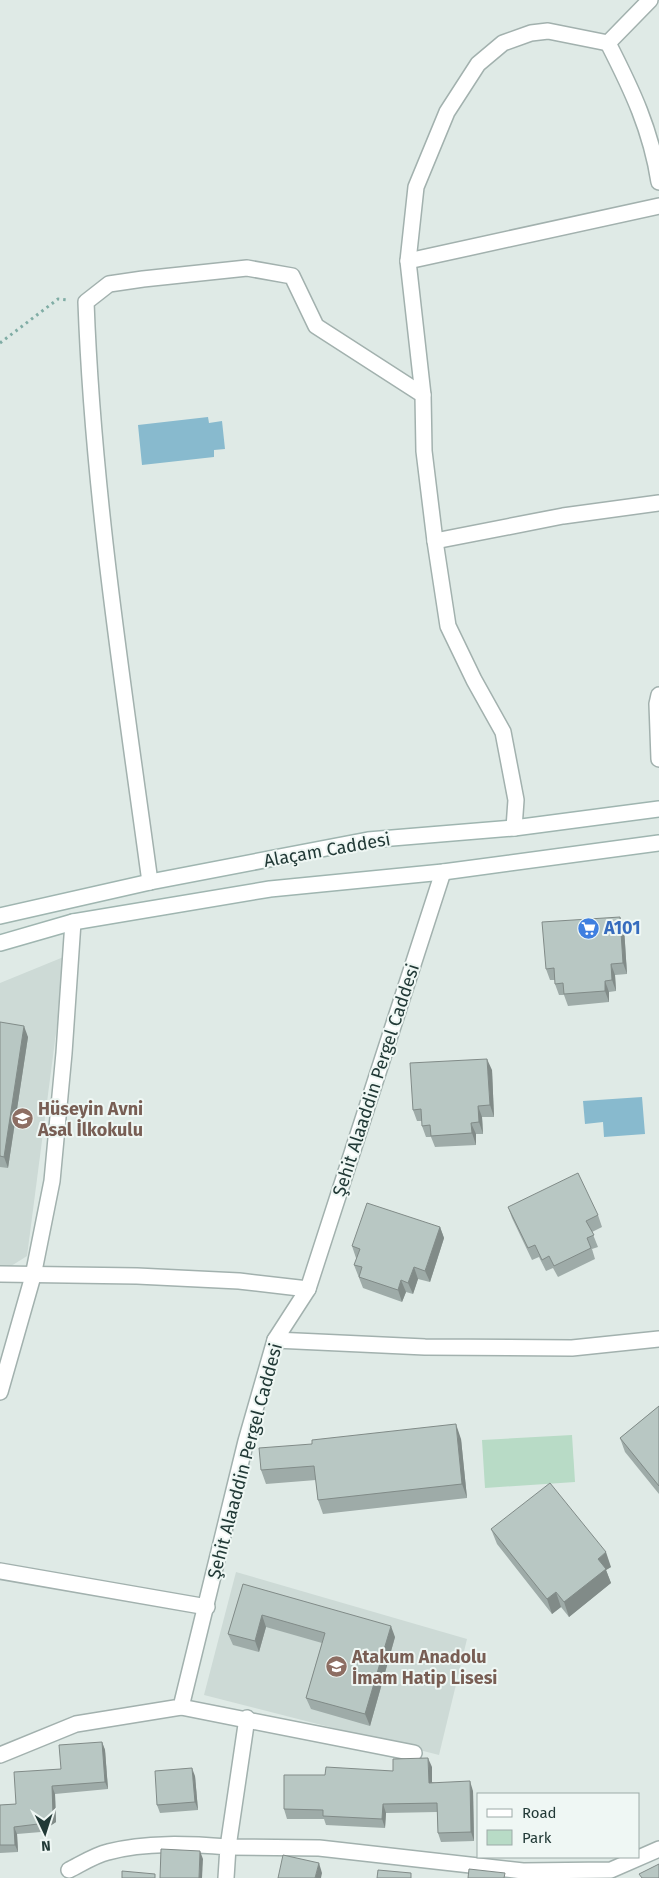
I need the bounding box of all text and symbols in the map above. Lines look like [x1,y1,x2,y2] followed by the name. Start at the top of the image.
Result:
[262,828,392,872] street label: Alaçam Caddesi
[576,916,600,940] supermarket icon: A101
[603,917,641,939] place label: A101
[328,961,424,1199] street label: Şehit Alaaddin Pergel Caddesi
[37,1098,143,1141] place label: Hüseyin Avni Asal İlkokulu
[10,1107,34,1131] school or university icon: Hüseyin Avni Asal İlkokulu
[203,1341,287,1581] street label: Şehit Alaaddin Pergel Caddesi
[351,1646,497,1689] place label: Atakum Anadolu İmam Hatip Lisesi
[324,1655,348,1679] school or university icon: Atakum Anadolu İmam Hatip Lisesi
[477,1793,639,1858] legend
[522,1804,557,1822] text: Road
[20,1808,70,1858] north arrow
[522,1829,552,1847] text: Park
[41,1837,51,1854] text: N

